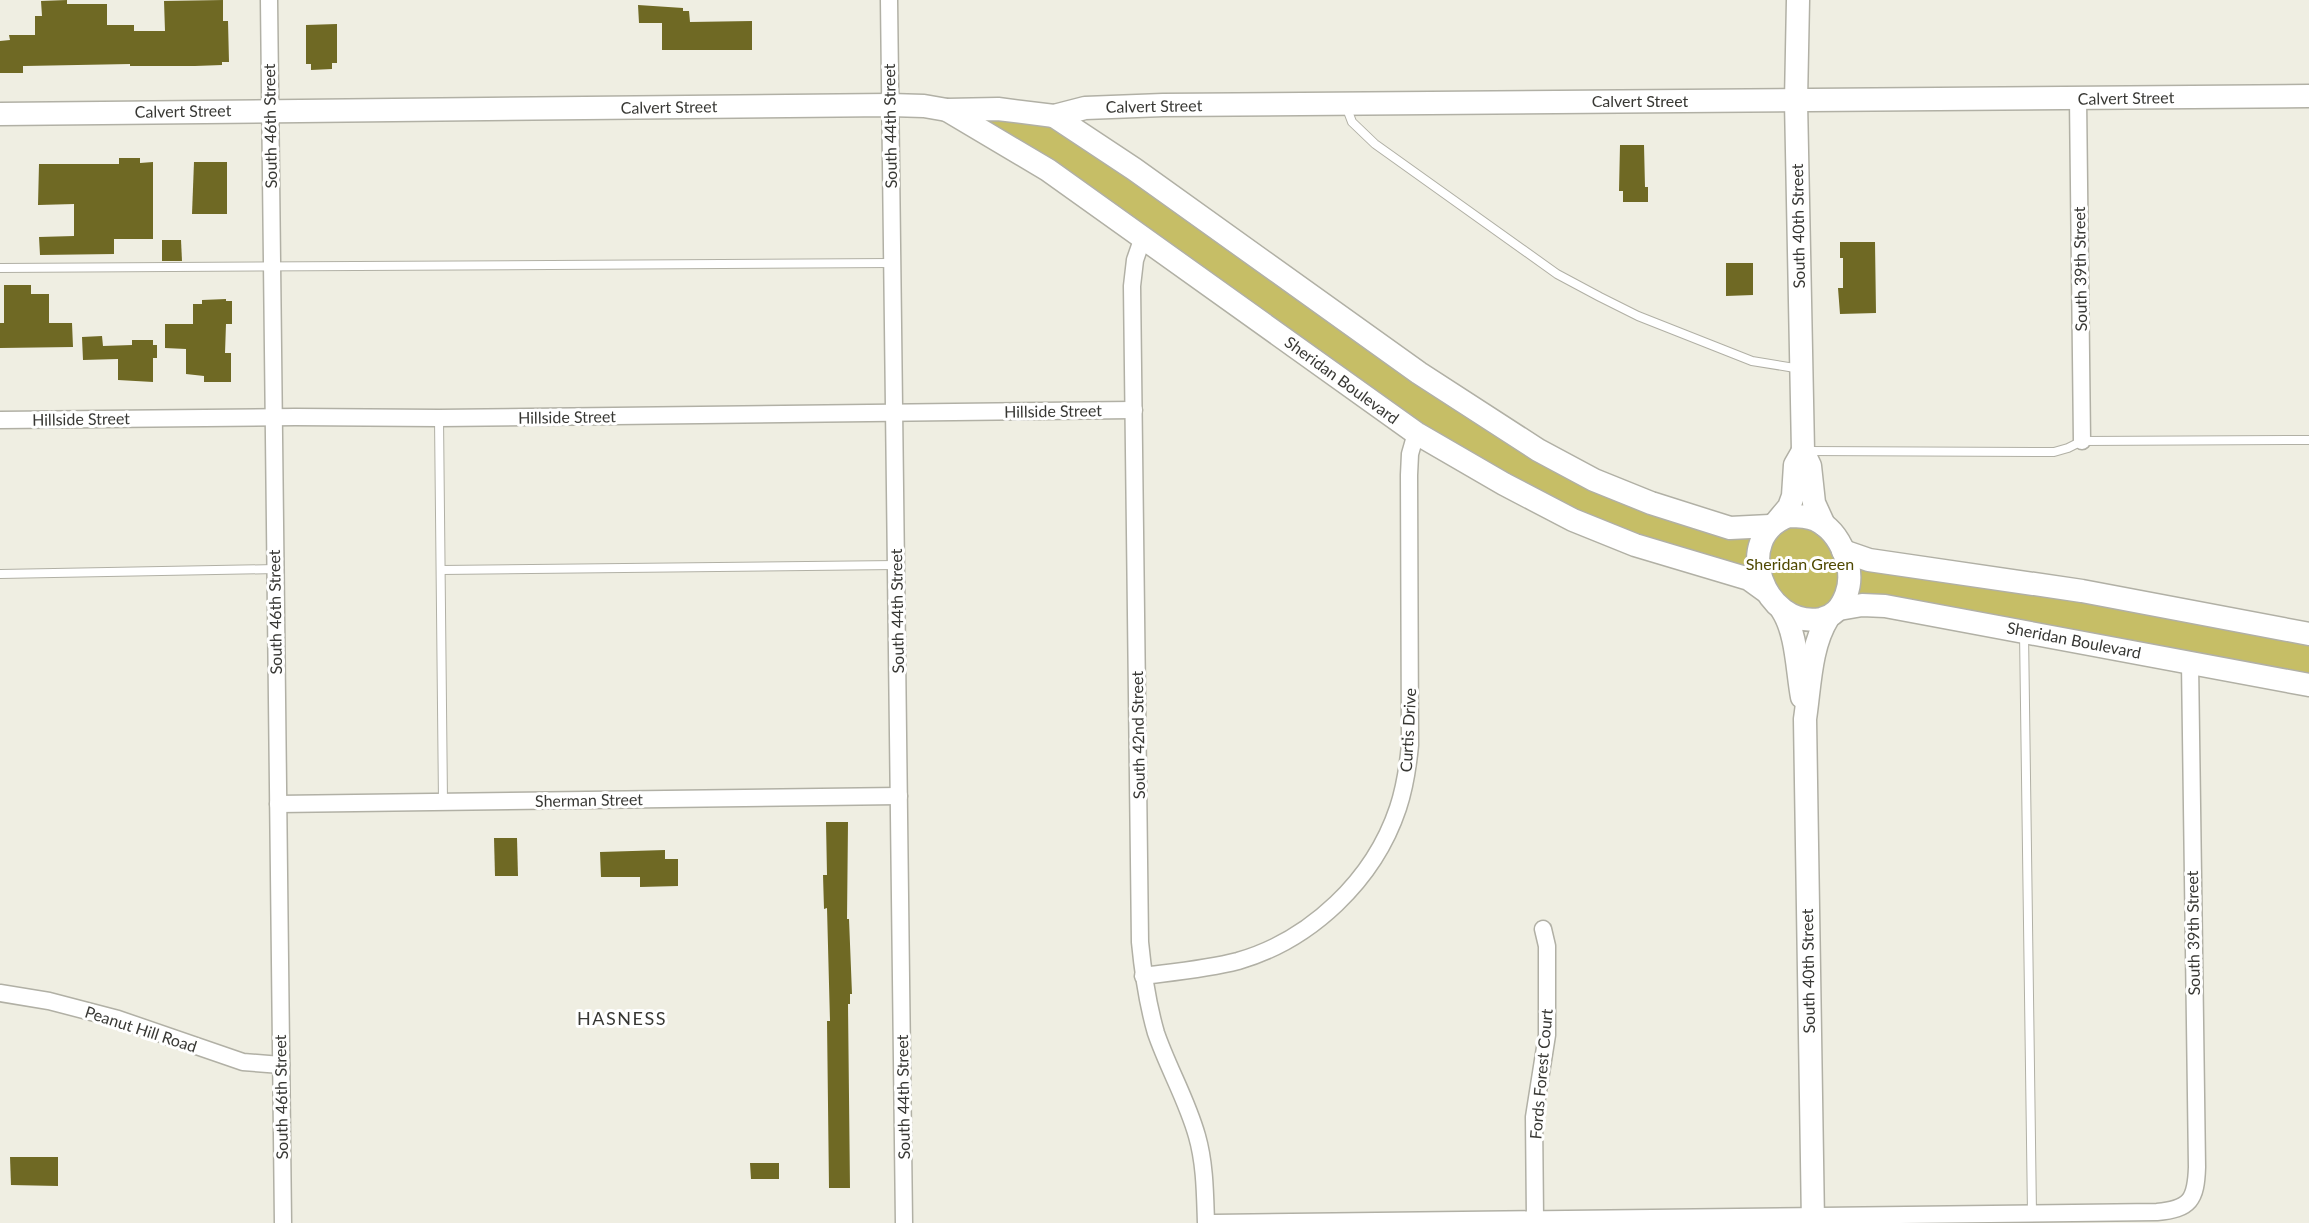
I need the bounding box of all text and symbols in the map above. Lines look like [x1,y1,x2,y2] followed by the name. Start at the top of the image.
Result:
[259,63,280,189] street label: South 46th Street
[879,63,900,189] street label: South 44th Street
[2077,87,2175,108] street label: Calvert Street
[1592,91,1689,110] street label: Calvert Street
[1105,95,1203,116] street label: Calvert Street
[620,96,718,117] street label: Calvert Street
[134,100,232,121] street label: Calvert Street
[1787,163,1808,289] street label: South 40th Street
[2069,206,2090,332] street label: South 39th Street
[1282,332,1403,427] street label: Sheridan Boulevard
[1004,400,1102,421] street label: Hillside Street
[518,406,616,427] street label: Hillside Street
[32,408,130,429] street label: Hillside Street
[886,548,907,674] street label: South 44th Street
[264,549,285,675] street label: South 46th Street
[1746,554,1854,573] park label: Sheridan Green
[2005,617,2143,662] street label: Sheridan Boulevard
[1127,671,1148,799] street label: South 42nd Street
[1396,687,1419,773] street label: Curtis Drive
[535,789,643,810] street label: Sherman Street
[2182,870,2203,996] street label: South 39th Street
[1797,908,1818,1034] street label: South 40th Street
[83,1002,199,1056] street label: Peanut Hill Road
[577,1007,667,1029] district label: HASNESS
[1525,1008,1556,1140] street label: Fords Forest Court
[270,1034,291,1160] street label: South 46th Street
[892,1034,913,1160] street label: South 44th Street

